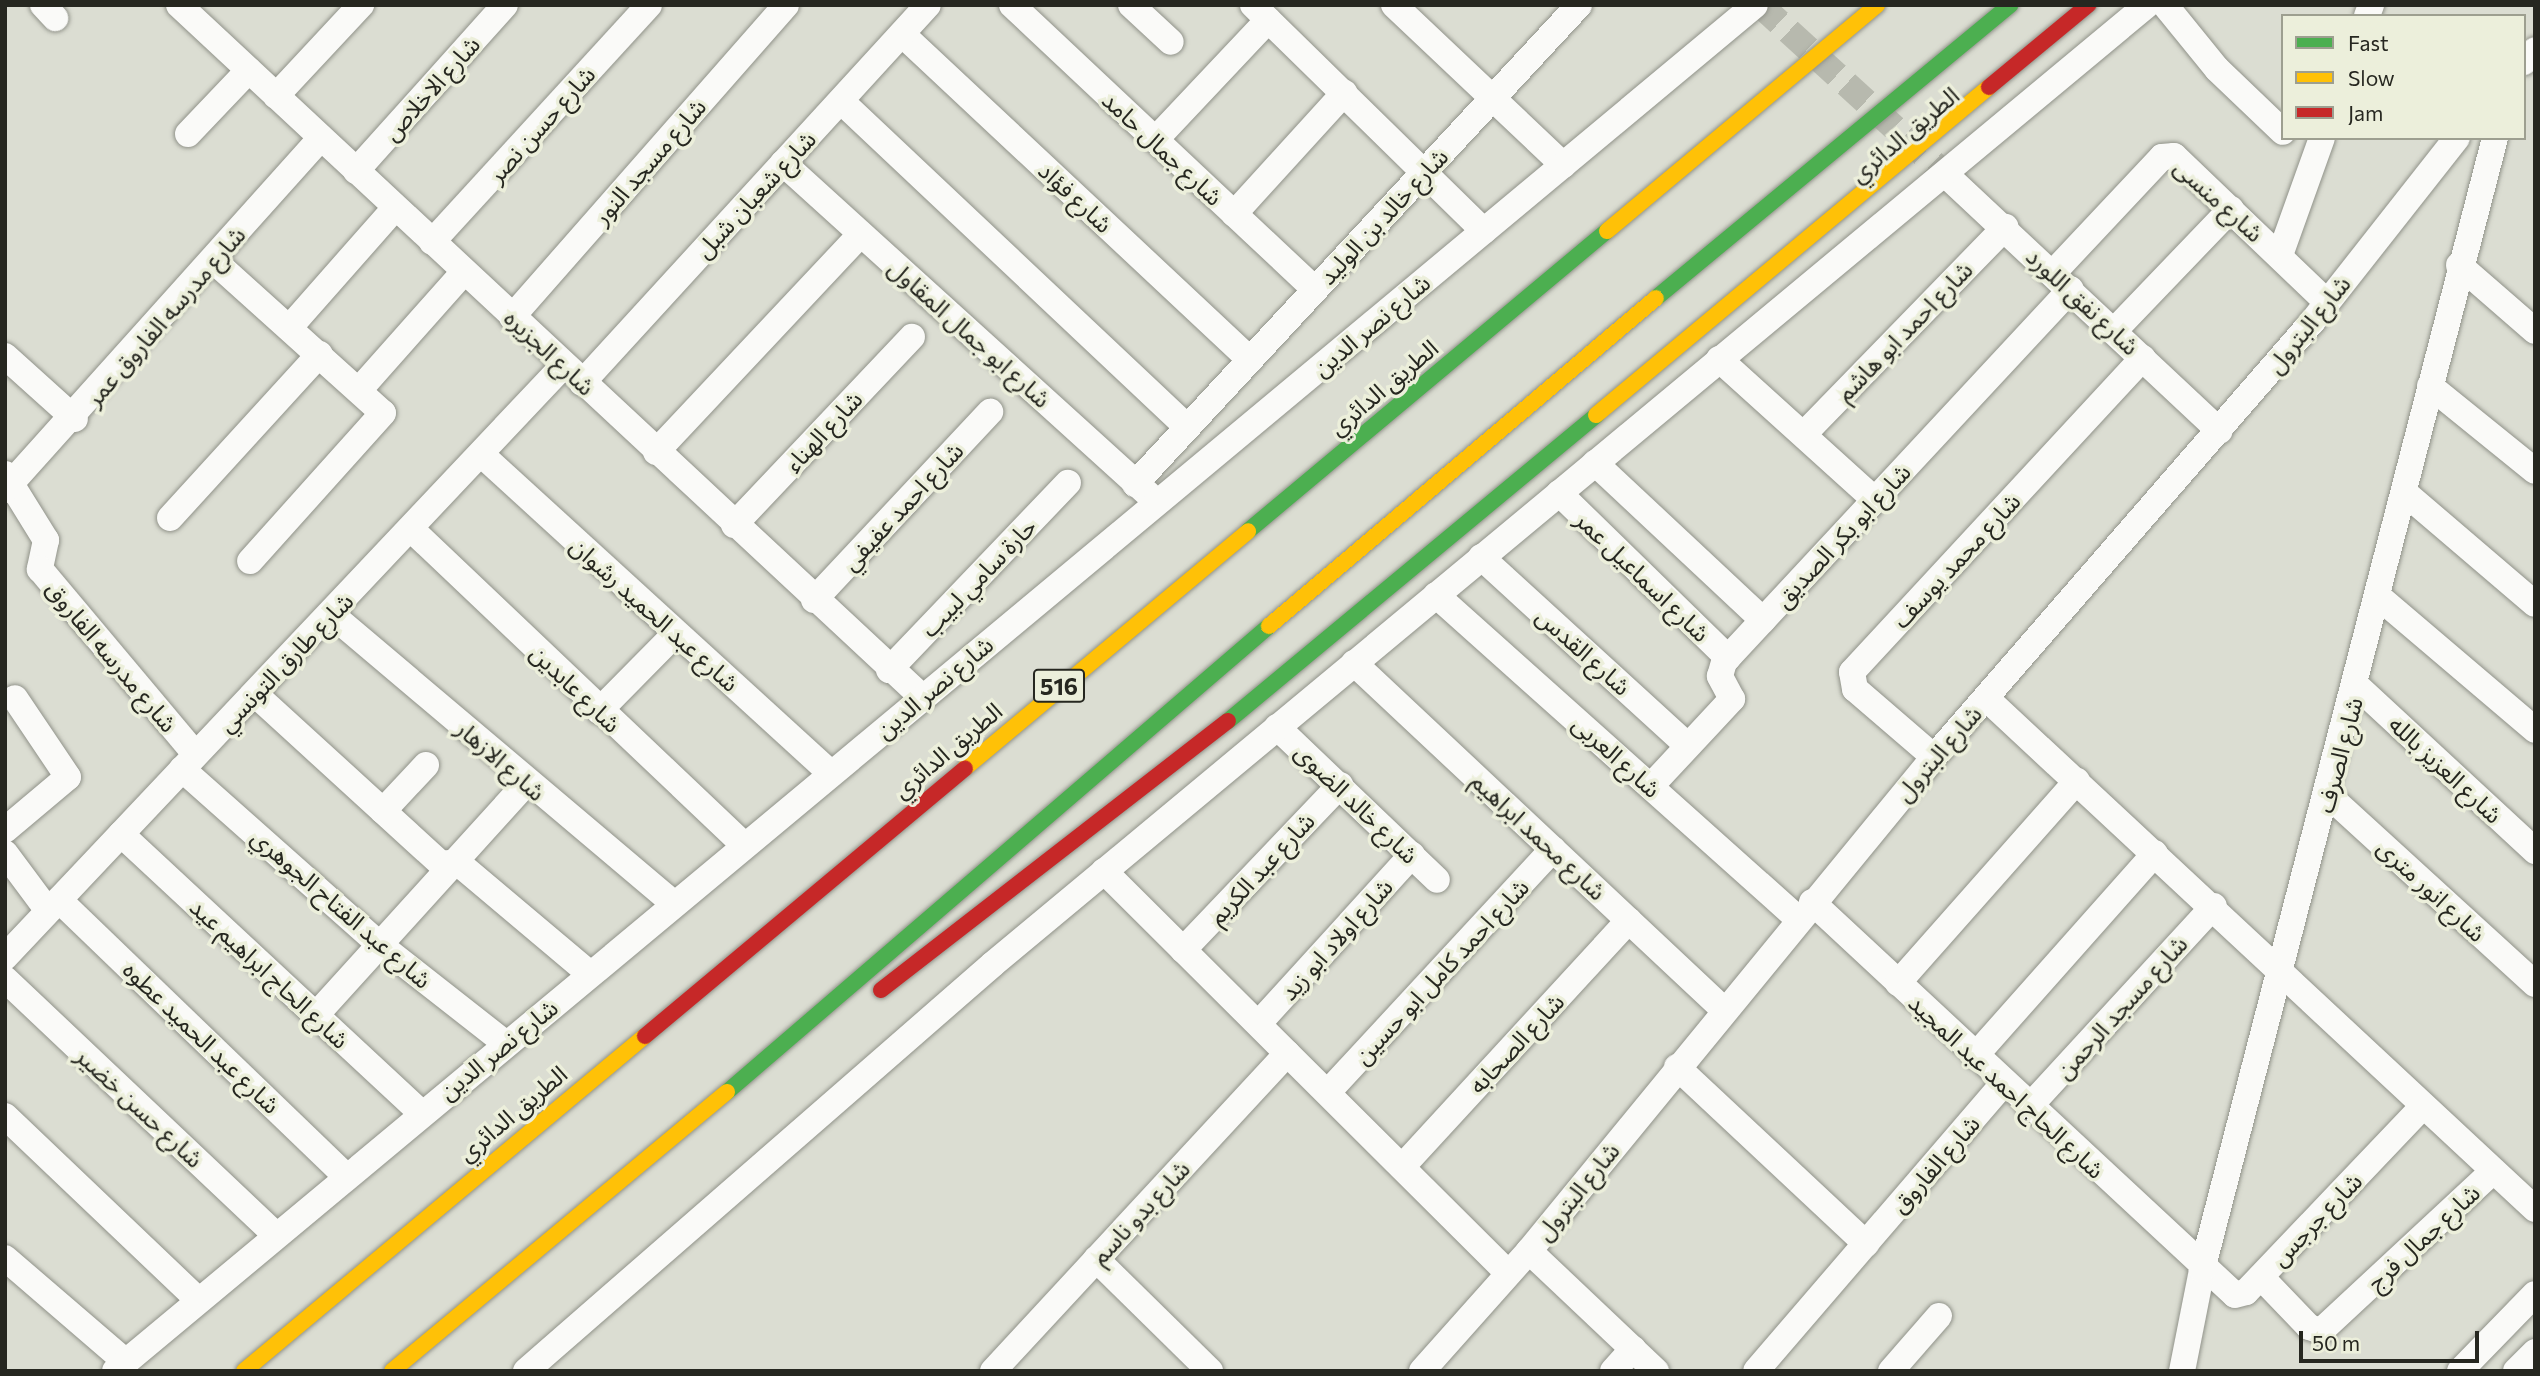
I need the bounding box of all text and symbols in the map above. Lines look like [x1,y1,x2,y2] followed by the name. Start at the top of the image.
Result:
[2281,14,2526,140] legend
[377,30,485,146] street label: شارع الاخلاص
[2348,30,2389,55] text: Fast
[481,60,601,188] street label: شارع حسن نصر
[2348,65,2395,90] text: Slow
[1844,80,1964,188] street label: الطريق الدائري
[1097,85,1229,211] street label: شارع جمال حامد
[587,92,711,230] street label: شارع مسجد النور
[2348,100,2383,125] text: Jam
[689,124,821,264] street label: شارع شعبان شبل
[1312,142,1454,290] street label: شارع خالد بن الوليد
[2168,152,2270,248] street label: شارع منسى
[1033,156,1119,238] street label: شارع فؤاد
[79,220,251,412] street label: شارع مدرسه الفاروق عمر
[2021,241,2145,361] street label: شارع نفق اللورد
[883,253,1057,413] street label: شارع ابو جمال المقاول
[1830,255,1978,407] street label: شارع احمد ابو هاشم
[1307,268,1435,382] street label: شارع نصر الدين
[2260,269,2356,379] street label: شارع البترول
[499,303,601,401] street label: شارع الجزيره
[1323,333,1443,441] street label: الطريق الدائري
[778,384,868,478] street label: شارع الهناء
[835,436,969,576] street label: شارع احمد عفيفي
[1768,457,1916,613] street label: شارع ابو بكر الصديق
[1886,486,2026,634] street label: شارع محمد يوسف
[1570,505,1716,647] street label: شارع اسماعيل عمر
[914,512,1042,642] street label: حارة سامي لبيب
[565,531,745,697] street label: شارع عبد الحميد رشوان
[40,574,184,738] street label: شارع مدرسه الفاروق
[211,586,359,738] street label: شارع طارق التونسي
[1531,601,1637,701] street label: شارع القدس
[870,630,998,744] street label: شارع نصر الدين
[525,638,627,738] street label: شارع عابدين
[1033,666,1085,706] road number: 516
[2310,694,2368,816] street label: شارع الصرف
[887,696,1007,804] street label: الطريق الدائري
[1889,699,1987,807] street label: شارع البترول
[1567,709,1667,803] street label: شارع العربى
[2383,709,2509,829] street label: شارع العزيز بالله
[451,714,551,806] street label: شارع الازهار
[1289,737,1425,869] street label: شارع خالد الضوى
[1466,766,1612,906] street label: شارع محمد ابراهيم
[1202,806,1320,930] street label: شارع عبد الكريم
[246,822,438,994] street label: شارع عبد الفتاح الجوهري
[2372,833,2492,947] street label: شارع انور مترى
[1274,872,1398,1006] street label: شارع اولاد ابو زيد
[1348,872,1534,1070] street label: شارع احمد كامل ابو حسين
[185,892,355,1054] street label: شارع الحاج ابراهيم عيد
[2049,929,2193,1085] street label: شارع مسجد الرحمن
[118,955,286,1119] street label: شارع عبد الحميد عطوه
[1462,987,1570,1099] street label: شارع الصحابه
[1903,988,2111,1184] street label: شارع الحاج احمد عبد المجيد
[433,992,563,1106] street label: شارع نصر الدين
[70,1041,210,1173] street label: شارع حسن خضير
[452,1059,572,1167] street label: الطريق الدائري
[1885,1109,1985,1219] street label: شارع الفاروق
[1529,1136,1625,1246] street label: شارع البترول
[1085,1154,1195,1270] street label: شارع بدو ناسم
[2264,1166,2368,1272] street label: شارع جرجس
[2361,1178,2485,1296] street label: شارع جمال فرج
[2302,1316,2482,1360] scale bar
[2312,1330,2360,1355] text: 50 m

